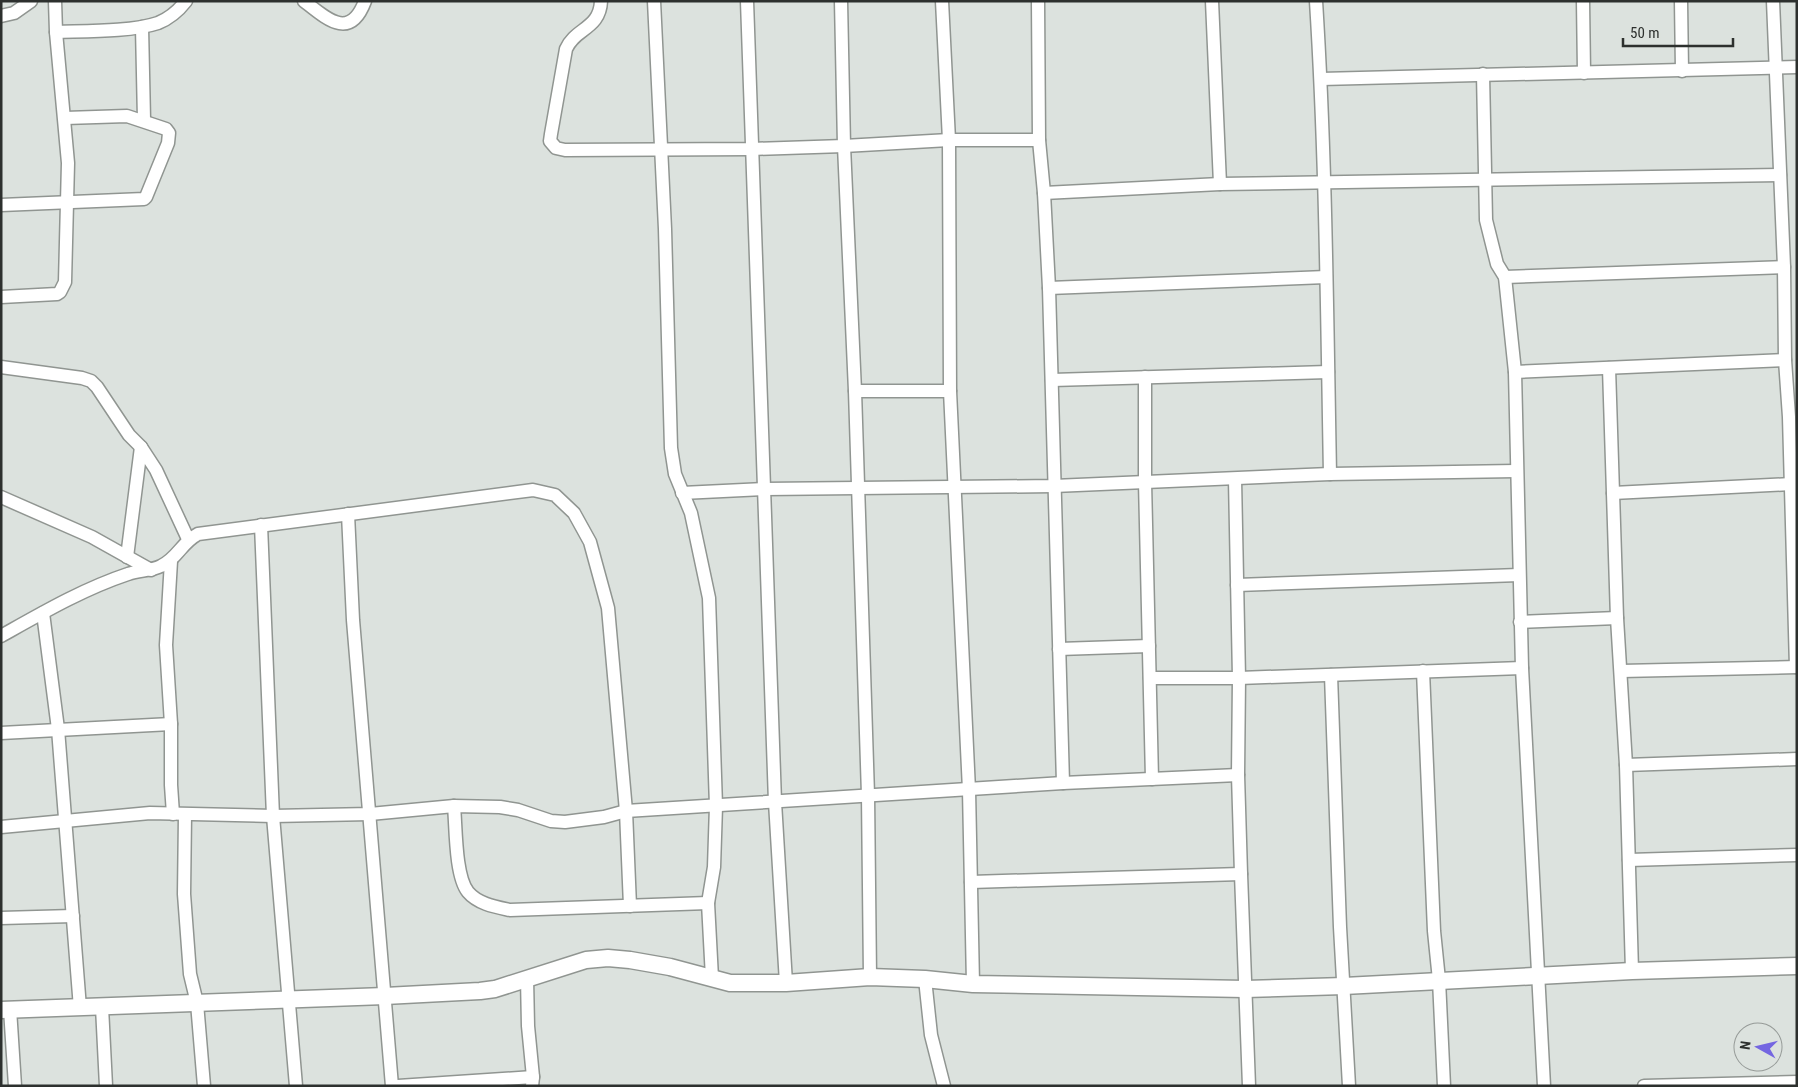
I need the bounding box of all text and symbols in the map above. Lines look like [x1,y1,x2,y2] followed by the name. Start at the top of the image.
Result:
[1623,15,1733,47] scale bar
[1630,24,1660,42] text: 50 m
[1733,1022,1783,1072] north arrow
[1737,1040,1754,1051] text: N

